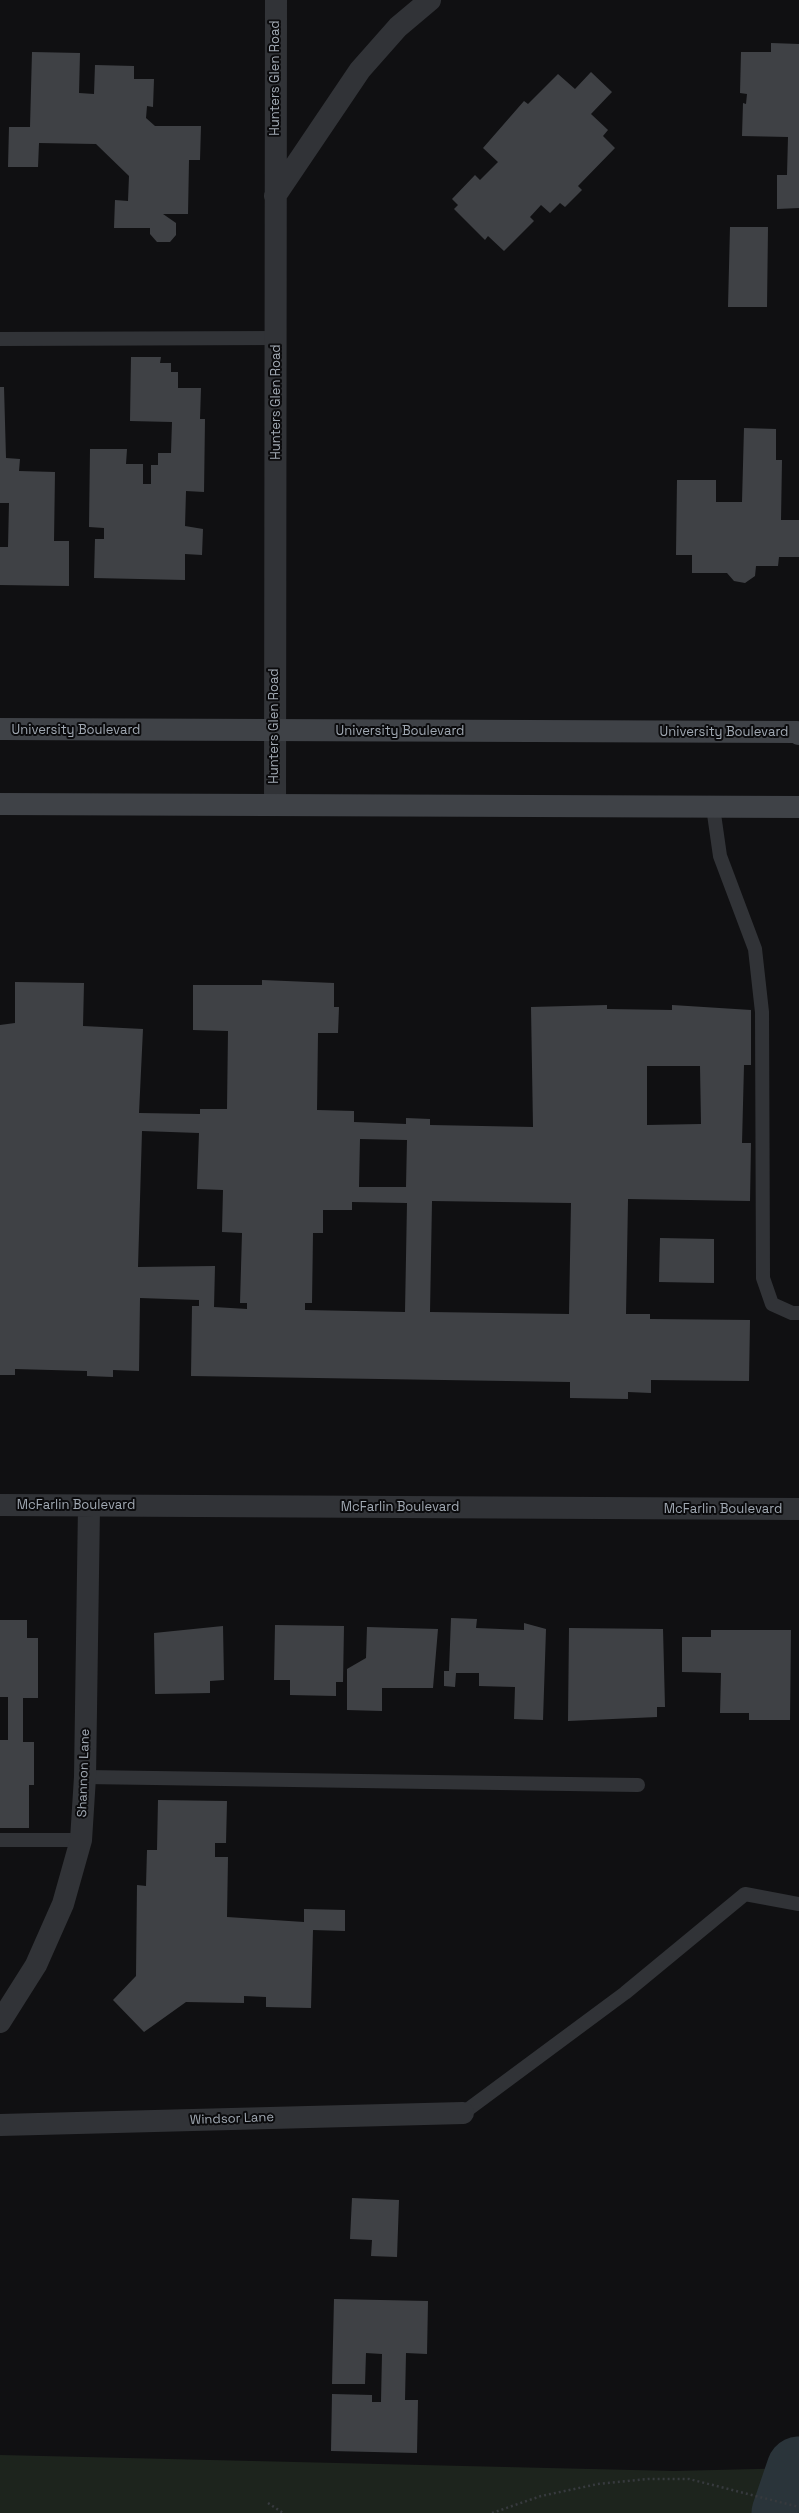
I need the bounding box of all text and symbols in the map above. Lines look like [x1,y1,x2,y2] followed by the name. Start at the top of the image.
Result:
[267,20,283,136] street label: Hunters Glen Road
[268,344,284,460] street label: Hunters Glen Road
[266,668,282,784] street label: Hunters Glen Road
[12,722,140,738] street label: University Boulevard
[336,723,464,739] street label: University Boulevard
[660,724,788,740] street label: University Boulevard
[17,1497,135,1513] street label: McFarlin Boulevard
[341,1499,459,1515] street label: McFarlin Boulevard
[664,1501,782,1517] street label: McFarlin Boulevard
[75,1728,93,1818] street label: Shannon Lane
[190,2110,274,2128] street label: Windsor Lane

